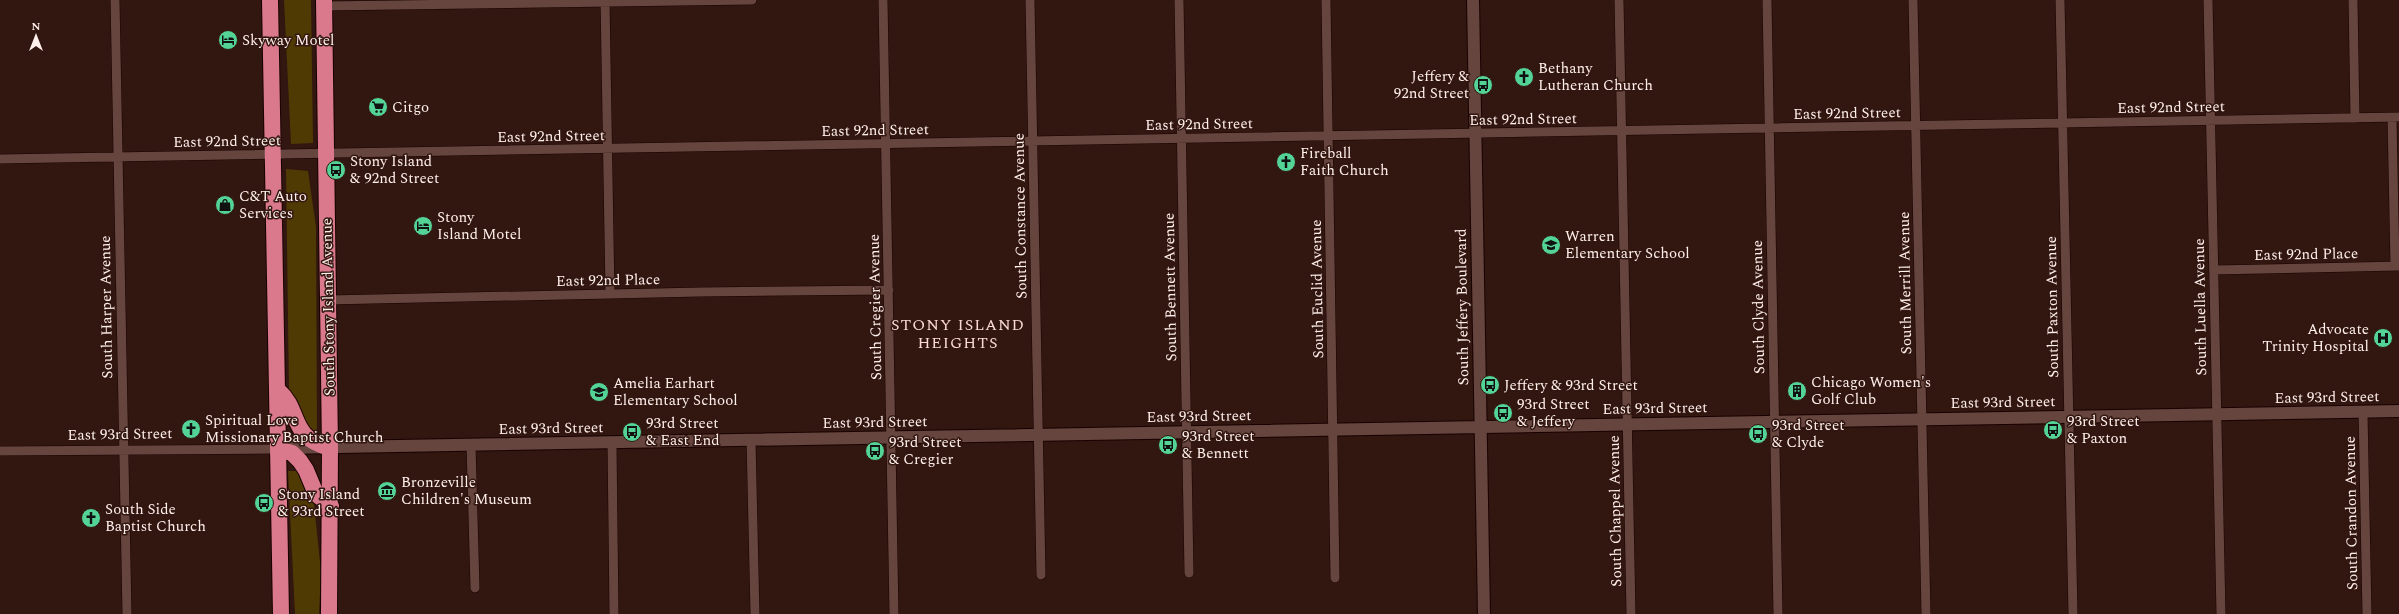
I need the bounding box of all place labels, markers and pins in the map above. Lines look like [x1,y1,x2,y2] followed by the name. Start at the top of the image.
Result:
[217,29,239,51] hotel icon: Skyway Motel
[242,29,335,52] place label: Skyway Motel
[1538,57,1653,97] place label: Bethany Lutheran Church
[1394,65,1470,105] place label: Jeffery & 92nd Street
[1513,66,1535,88] church icon: Bethany Lutheran Church
[1472,74,1494,96] bus stop icon: Jeffery & 92nd Street
[367,96,389,118] supermarket icon: Citgo
[392,96,429,119] place label: Citgo
[1300,142,1389,182] place label: Fireball Faith Church
[350,150,439,190] place label: Stony Island & 92nd Street
[1275,151,1297,173] church icon: Fireball Faith Church
[325,159,347,181] bus stop icon: Stony Island & 92nd Street
[239,185,307,225] place label: C&T Auto Services
[214,194,236,216] shop icon: C&T Auto Services
[437,206,521,246] place label: Stony Island Motel
[412,215,434,237] hotel icon: Stony Island Motel
[1565,225,1690,265] place label: Warren Elementary School
[1540,234,1562,256] school or university icon: Warren Elementary School
[2262,318,2369,358] place label: Advocate Trinity Hospital
[2372,327,2394,349] hospital icon: Advocate Trinity Hospital
[1811,371,1931,411] place label: Chicago Women's Golf Club
[613,372,738,412] place label: Amelia Earhart Elementary School
[1479,374,1501,396] bus stop icon: Jeffery & 93rd Street
[1504,374,1638,397] place label: Jeffery & 93rd Street
[1786,380,1808,402] building icon: Chicago Women's Golf Club
[588,381,610,403] school or university icon: Amelia Earhart Elementary School
[1517,393,1589,433] place label: 93rd Street & Jeffery
[1492,402,1514,424] bus stop icon: 93rd Street & Jeffery
[205,409,384,449] place label: Spiritual Love Missionary Baptist Church
[2067,410,2139,450] place label: 93rd Street & Paxton
[646,412,720,452] place label: 93rd Street & East End
[1772,414,1844,454] place label: 93rd Street & Clyde
[180,418,202,440] church icon: Spiritual Love Missionary Baptist Church
[2042,419,2064,441] bus stop icon: 93rd Street & Paxton
[621,421,643,443] bus stop icon: 93rd Street & East End
[1747,423,1769,445] bus stop icon: 93rd Street & Clyde
[1182,425,1254,465] place label: 93rd Street & Bennett
[889,431,961,471] place label: 93rd Street & Cregier
[1157,434,1179,456] bus stop icon: 93rd Street & Bennett
[864,440,886,462] bus stop icon: 93rd Street & Cregier
[401,471,532,511] place label: Bronzeville Children's Museum
[376,480,398,502] museum icon: Bronzeville Children's Museum
[278,483,365,523] place label: Stony Island & 93rd Street
[253,492,275,514] bus stop icon: Stony Island & 93rd Street
[105,498,206,538] place label: South Side Baptist Church
[80,507,102,529] church icon: South Side Baptist Church

